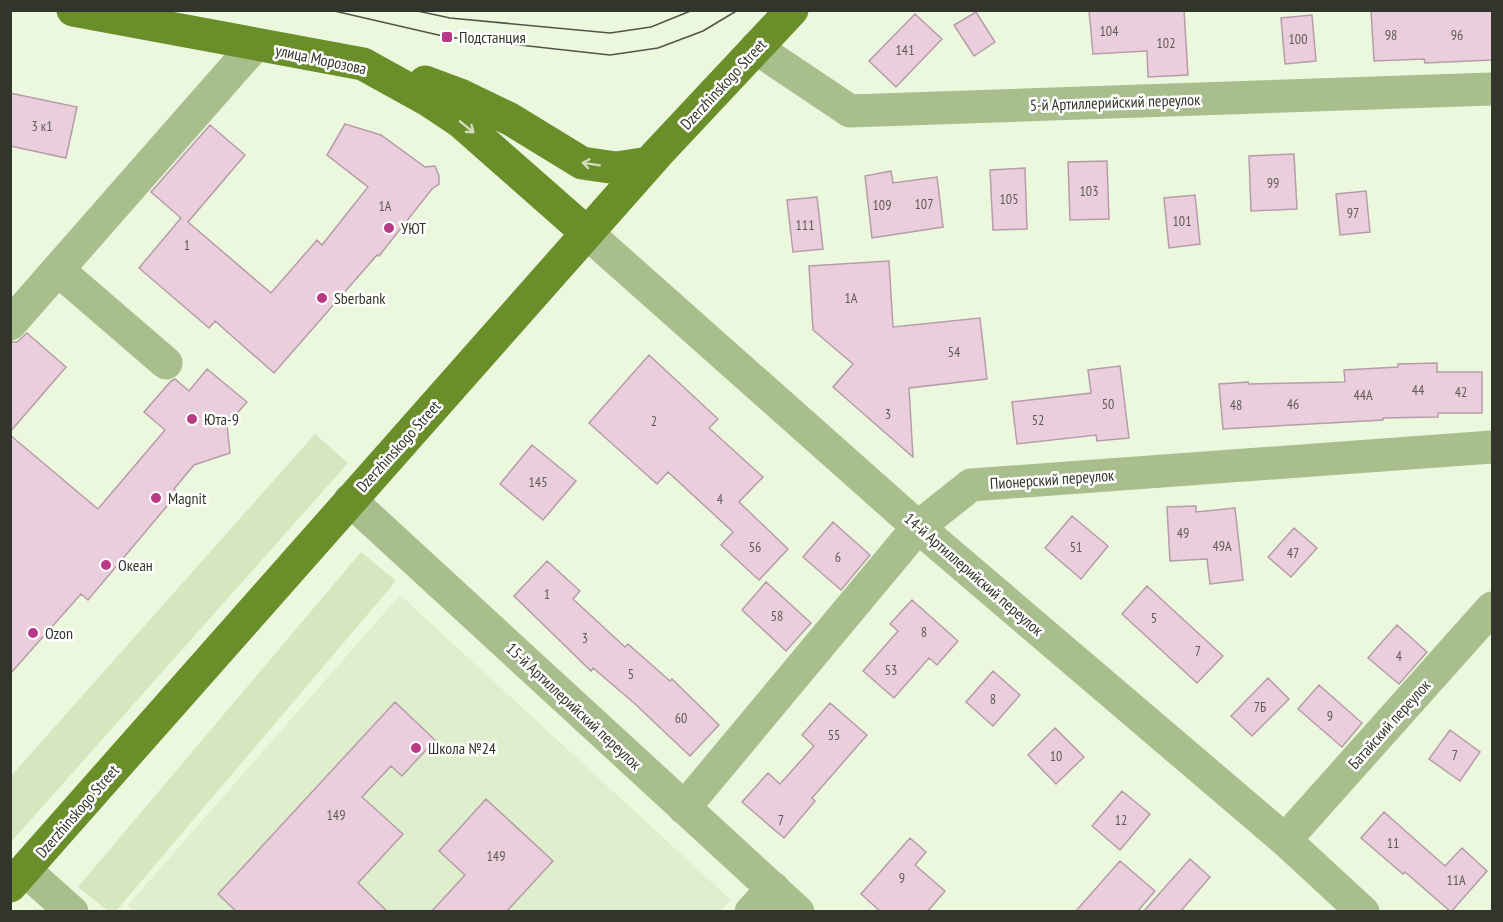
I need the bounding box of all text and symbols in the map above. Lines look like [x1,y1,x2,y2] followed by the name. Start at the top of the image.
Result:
[1100,22,1119,40] house number: 104
[1385,26,1397,44] house number: 98
[1451,26,1463,44] house number: 96
[459,27,526,47] place label: Подстанция
[440,30,454,44] marker: Подстанция
[1289,30,1307,48] house number: 100
[676,34,771,133] street label: Dzerzhinskogo Street
[1157,34,1175,52] house number: 102
[274,40,368,78] street label: улица Морозова
[896,41,914,59] house number: 141
[1029,89,1201,115] street label: 5-й Артиллерийский переулок
[32,117,53,135] house number: 3 к1
[459,121,475,134] one-way arrow
[582,158,602,169] one-way arrow
[1267,174,1279,192] house number: 99
[1080,182,1098,200] house number: 103
[1000,190,1018,208] house number: 105
[915,195,933,213] house number: 107
[873,196,891,214] house number: 109
[379,197,392,215] house number: 1А
[1347,204,1359,222] house number: 97
[1173,212,1191,230] house number: 101
[796,216,814,234] house number: 111
[401,218,426,238] place label: УЮТ
[382,221,396,235] marker: УЮТ
[184,236,190,254] house number: 1
[334,288,386,308] place label: Sberbank
[845,289,858,307] house number: 1А
[315,291,329,305] marker: Sberbank
[948,343,961,361] house number: 54
[1412,381,1425,399] house number: 44
[1455,383,1467,401] house number: 42
[1353,386,1373,404] house number: 44А
[1102,395,1114,413] house number: 50
[1287,395,1299,413] house number: 46
[352,396,445,496] street label: Dzerzhinskogo Street
[1230,396,1242,414] house number: 48
[885,405,891,423] house number: 3
[204,409,239,429] place label: Юта-9
[1032,411,1044,429] house number: 52
[185,412,199,426] marker: Юта-9
[651,412,657,430] house number: 2
[989,465,1116,493] street label: Пионерский переулок
[529,473,547,491] house number: 145
[168,488,207,508] place label: Magnit
[717,490,724,508] house number: 4
[149,491,163,505] marker: Magnit
[900,508,1048,640] street label: 14-й Артиллерийский переулок
[1177,524,1189,542] house number: 49
[1212,537,1232,555] house number: 49А
[749,538,761,556] house number: 56
[1070,538,1082,556] house number: 51
[1287,544,1299,562] house number: 47
[835,548,841,566] house number: 6
[118,555,153,575] place label: Океан
[99,558,113,572] marker: Океан
[544,585,550,603] house number: 1
[771,607,783,625] house number: 58
[1151,609,1157,627] house number: 5
[45,623,73,643] place label: Ozon
[921,623,927,641] house number: 8
[26,626,40,640] marker: Ozon
[582,629,588,647] house number: 3
[502,638,646,774] street label: 15-й Артиллерийский переулок
[1195,642,1201,660] house number: 7
[1396,647,1403,665] house number: 4
[885,661,897,679] house number: 53
[628,665,634,683] house number: 5
[1344,674,1435,773] street label: Батайский переулок
[990,690,996,708] house number: 8
[1254,698,1266,716] house number: 7Б
[1327,707,1333,725] house number: 9
[675,709,687,727] house number: 60
[828,726,840,744] house number: 55
[428,738,496,758] place label: Школа №24
[409,741,423,755] marker: Школа №24
[1452,746,1458,764] house number: 7
[1050,747,1062,765] house number: 10
[31,760,123,862] street label: Dzerzhinskogo Street
[327,806,345,824] house number: 149
[778,811,784,829] house number: 7
[1115,811,1127,829] house number: 12
[1387,834,1399,852] house number: 11
[487,847,505,865] house number: 149
[899,869,905,887] house number: 9
[1446,871,1466,889] house number: 11А

